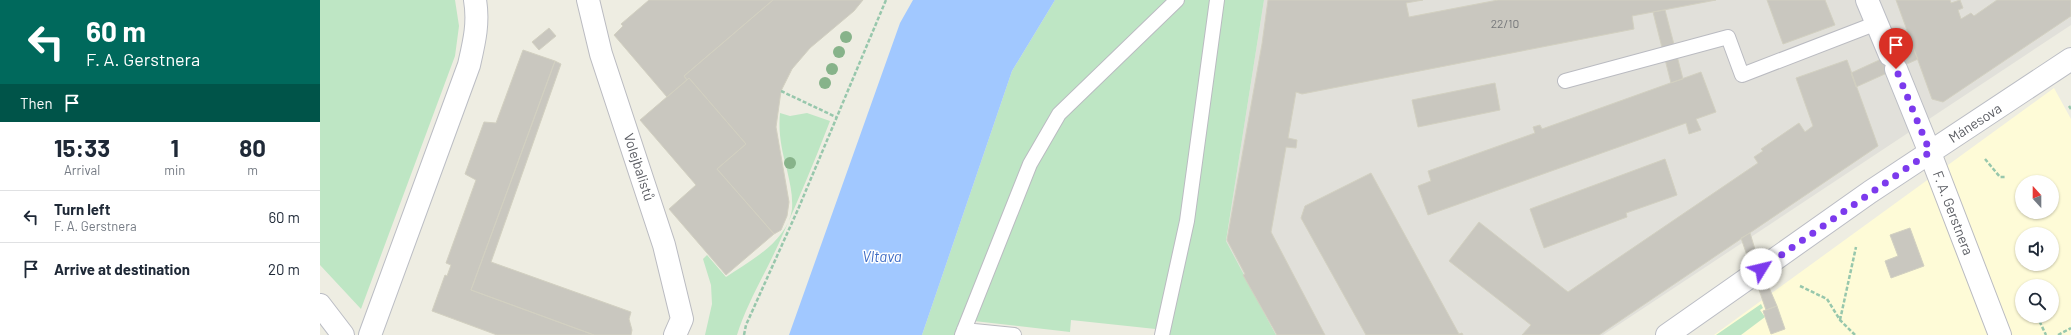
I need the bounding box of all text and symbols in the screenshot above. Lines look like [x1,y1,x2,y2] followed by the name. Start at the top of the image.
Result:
[86,14,146,48] text: 60 m
[20,16,72,68] icon: left
[1491,16,1519,30] house number: 22/10
[1879,28,1913,69] pin
[1885,34,1907,56] icon: arrive
[86,48,200,70] text: F. A. Gerstnera
[61,92,83,114] icon: arrive
[20,94,53,112] text: Then
[1945,99,2004,146] street label: Mánesova
[621,131,658,203] street label: Volejbalistů
[54,133,110,162] text: 15:33
[170,133,179,162] text: 1
[239,133,266,162] text: 80
[64,162,100,178] text: Arrival
[164,162,185,178] text: min
[247,162,258,178] text: m
[1930,168,1977,257] street label: F. A. Gerstnera
[2015,175,2059,219] north arrow
[2015,175,2059,323] map controls
[54,200,110,218] text: Turn left
[20,206,42,228] icon: left
[268,208,300,226] text: 60 m
[54,218,137,234] text: F. A. Gerstnera
[2015,227,2059,271] button: sound
[862,247,902,265] water label: Vltava
[1740,248,1782,290] position arrow
[20,258,42,280] icon: arrive
[54,260,190,278] text: Arrive at destination
[268,260,300,278] text: 20 m
[2015,279,2059,323] button: search

